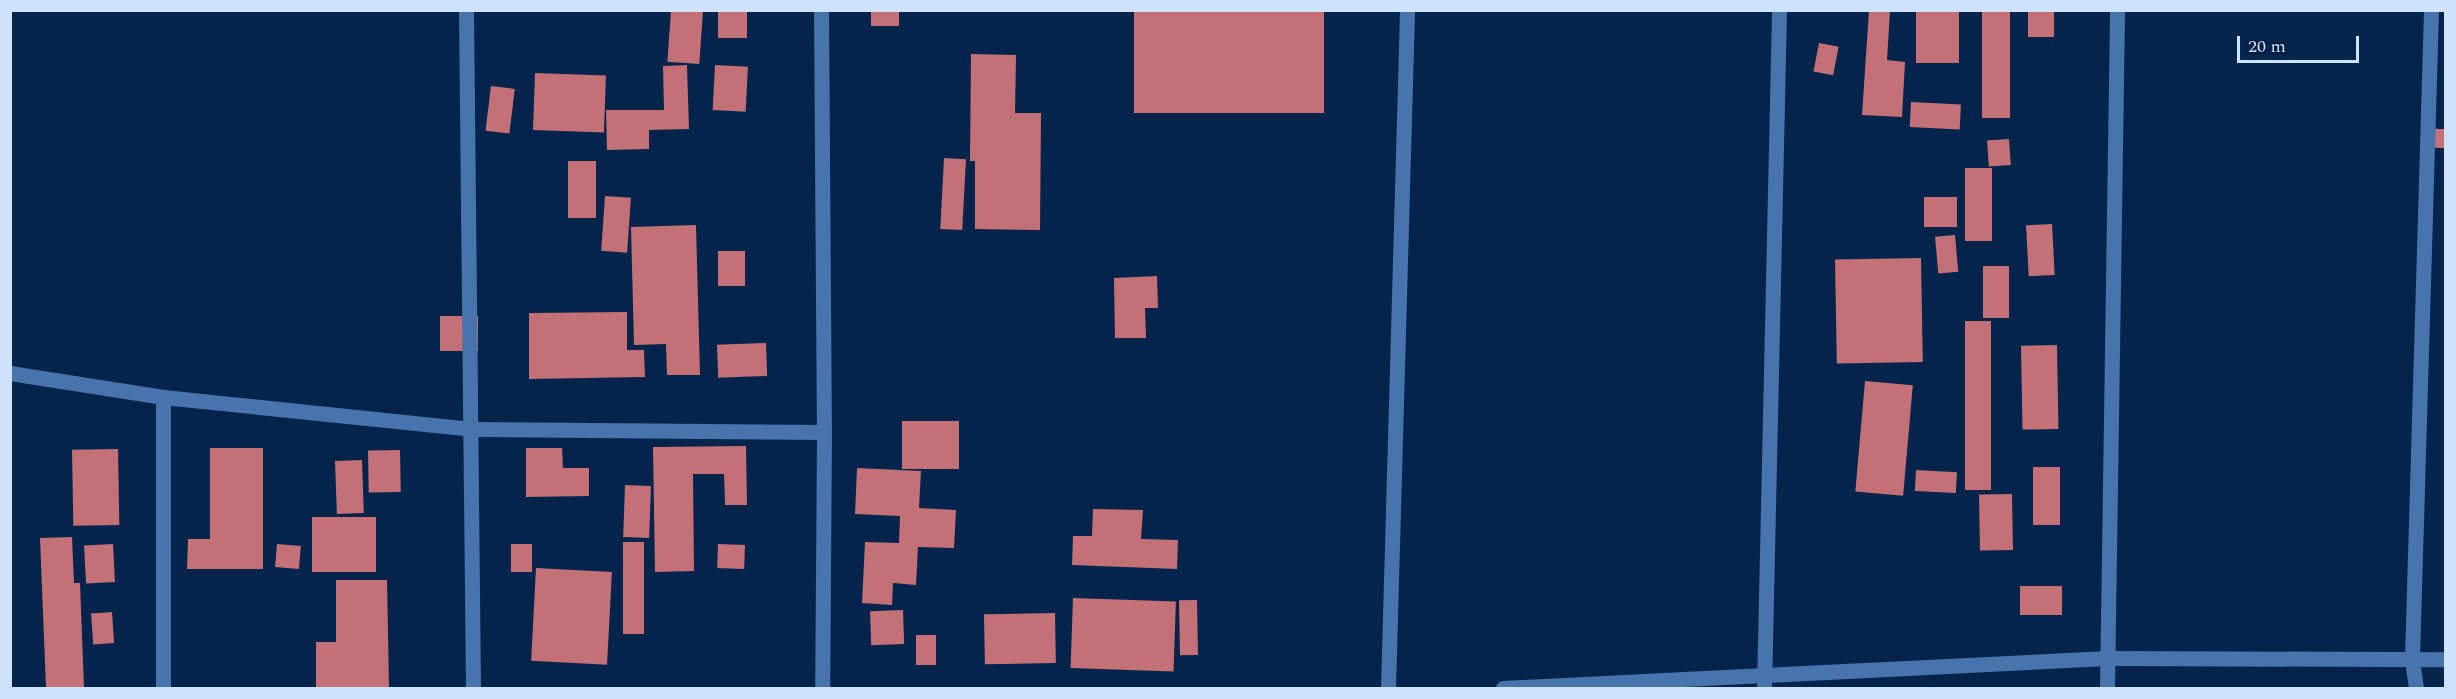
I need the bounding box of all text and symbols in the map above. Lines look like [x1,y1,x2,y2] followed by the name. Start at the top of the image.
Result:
[2240,24,2362,62] scale bar
[2248,33,2286,60] text: 20 m

